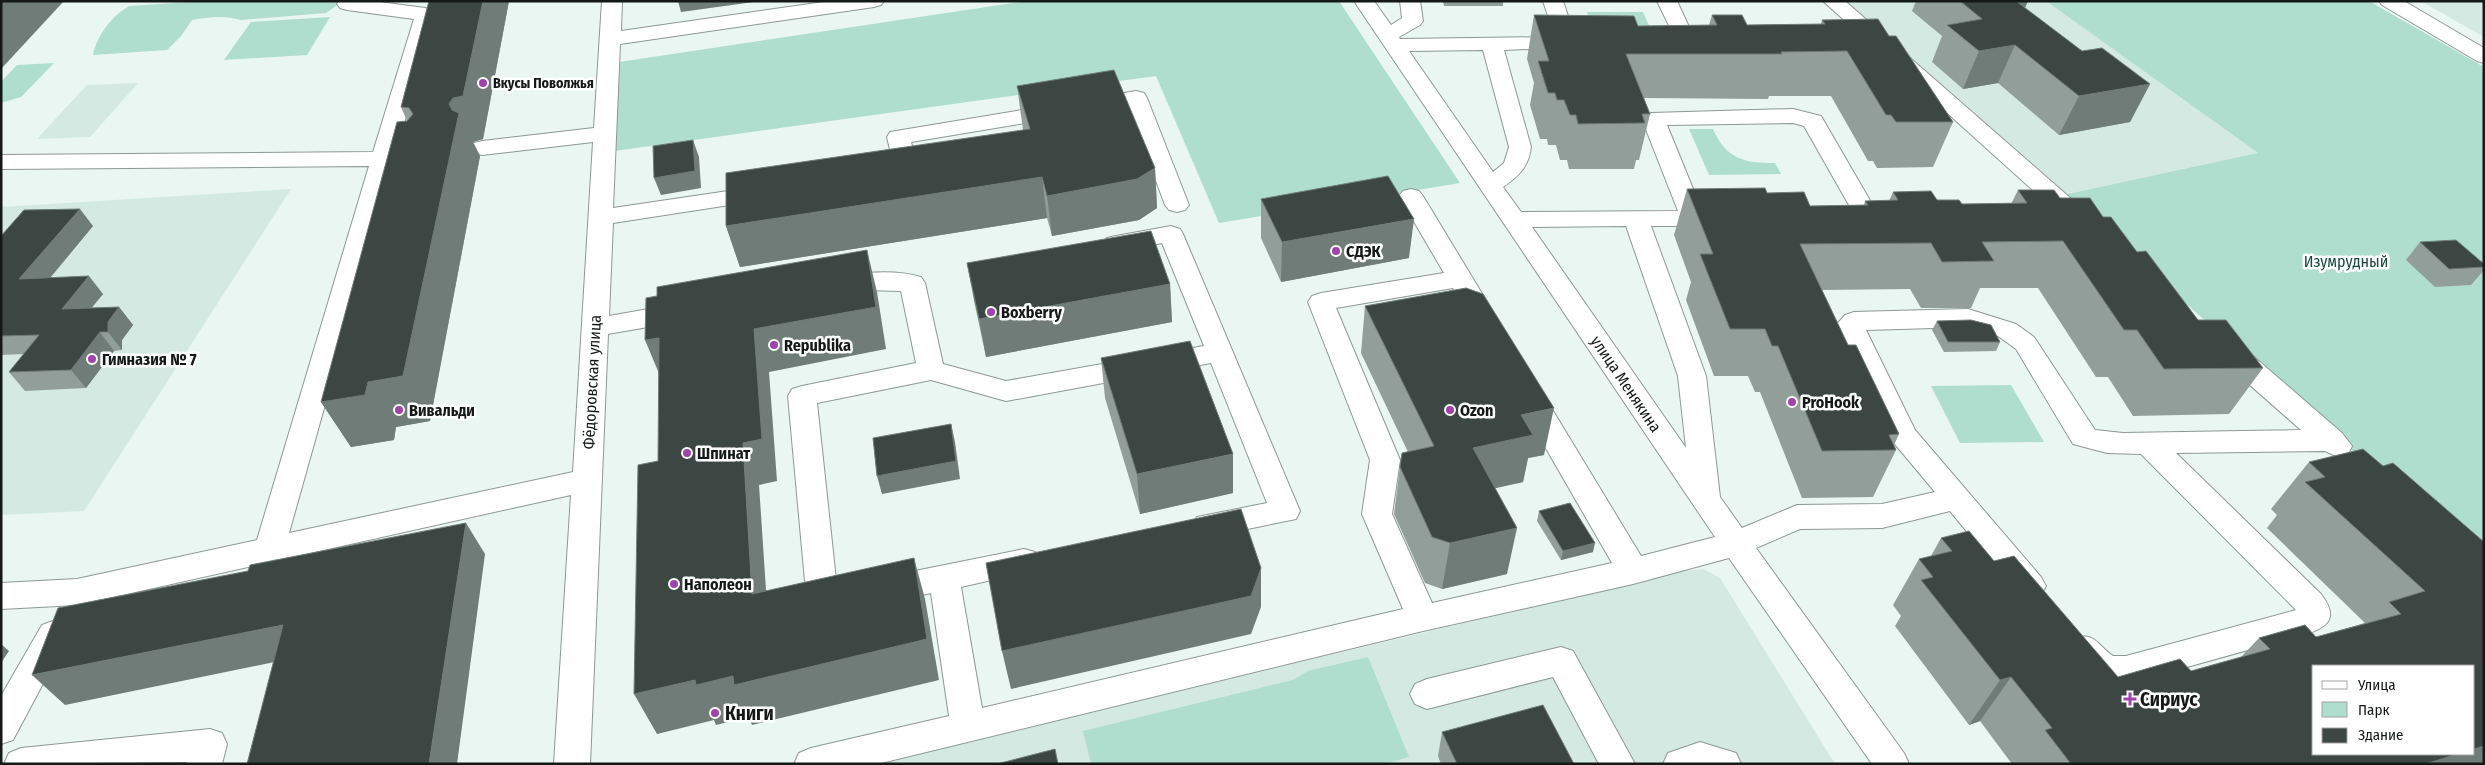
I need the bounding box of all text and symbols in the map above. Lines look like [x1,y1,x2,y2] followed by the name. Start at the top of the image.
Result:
[493,75,594,92] place label: Вкусы Поволжья
[477,77,489,89] marker: Вкусы Поволжья
[1346,242,1382,261] place label: СДЭК
[1330,245,1342,257] marker: СДЭК
[2304,252,2388,271] park label: Изумрудный
[1001,303,1062,322] place label: Boxberry
[985,306,997,318] marker: Boxberry
[579,314,605,450] street label: Фёдоровская улица
[1587,332,1665,436] street label: улица Менякина
[784,336,851,355] place label: Republika
[768,339,780,351] marker: Republika
[102,350,197,369] place label: Гимназия № 7
[86,353,98,365] marker: Гимназия № 7
[1802,393,1860,412] place label: ProHook
[1786,396,1798,408] marker: ProHook
[409,401,475,420] place label: Вивальди
[1460,401,1493,420] place label: Ozon
[393,404,405,416] marker: Вивальди
[1444,404,1456,416] marker: Ozon
[697,444,750,463] place label: Шпинат
[681,447,693,459] marker: Шпинат
[684,575,752,594] place label: Наполеон
[668,578,680,590] marker: Наполеон
[2312,665,2475,755] legend
[2357,676,2396,694] text: Улица
[2140,688,2198,711] place label: Сириус
[2124,693,2136,705] marker: Сириус
[2358,701,2389,719] text: Парк
[725,702,774,725] place label: Книги
[709,707,721,719] marker: Книги
[2358,726,2404,744] text: Здание

